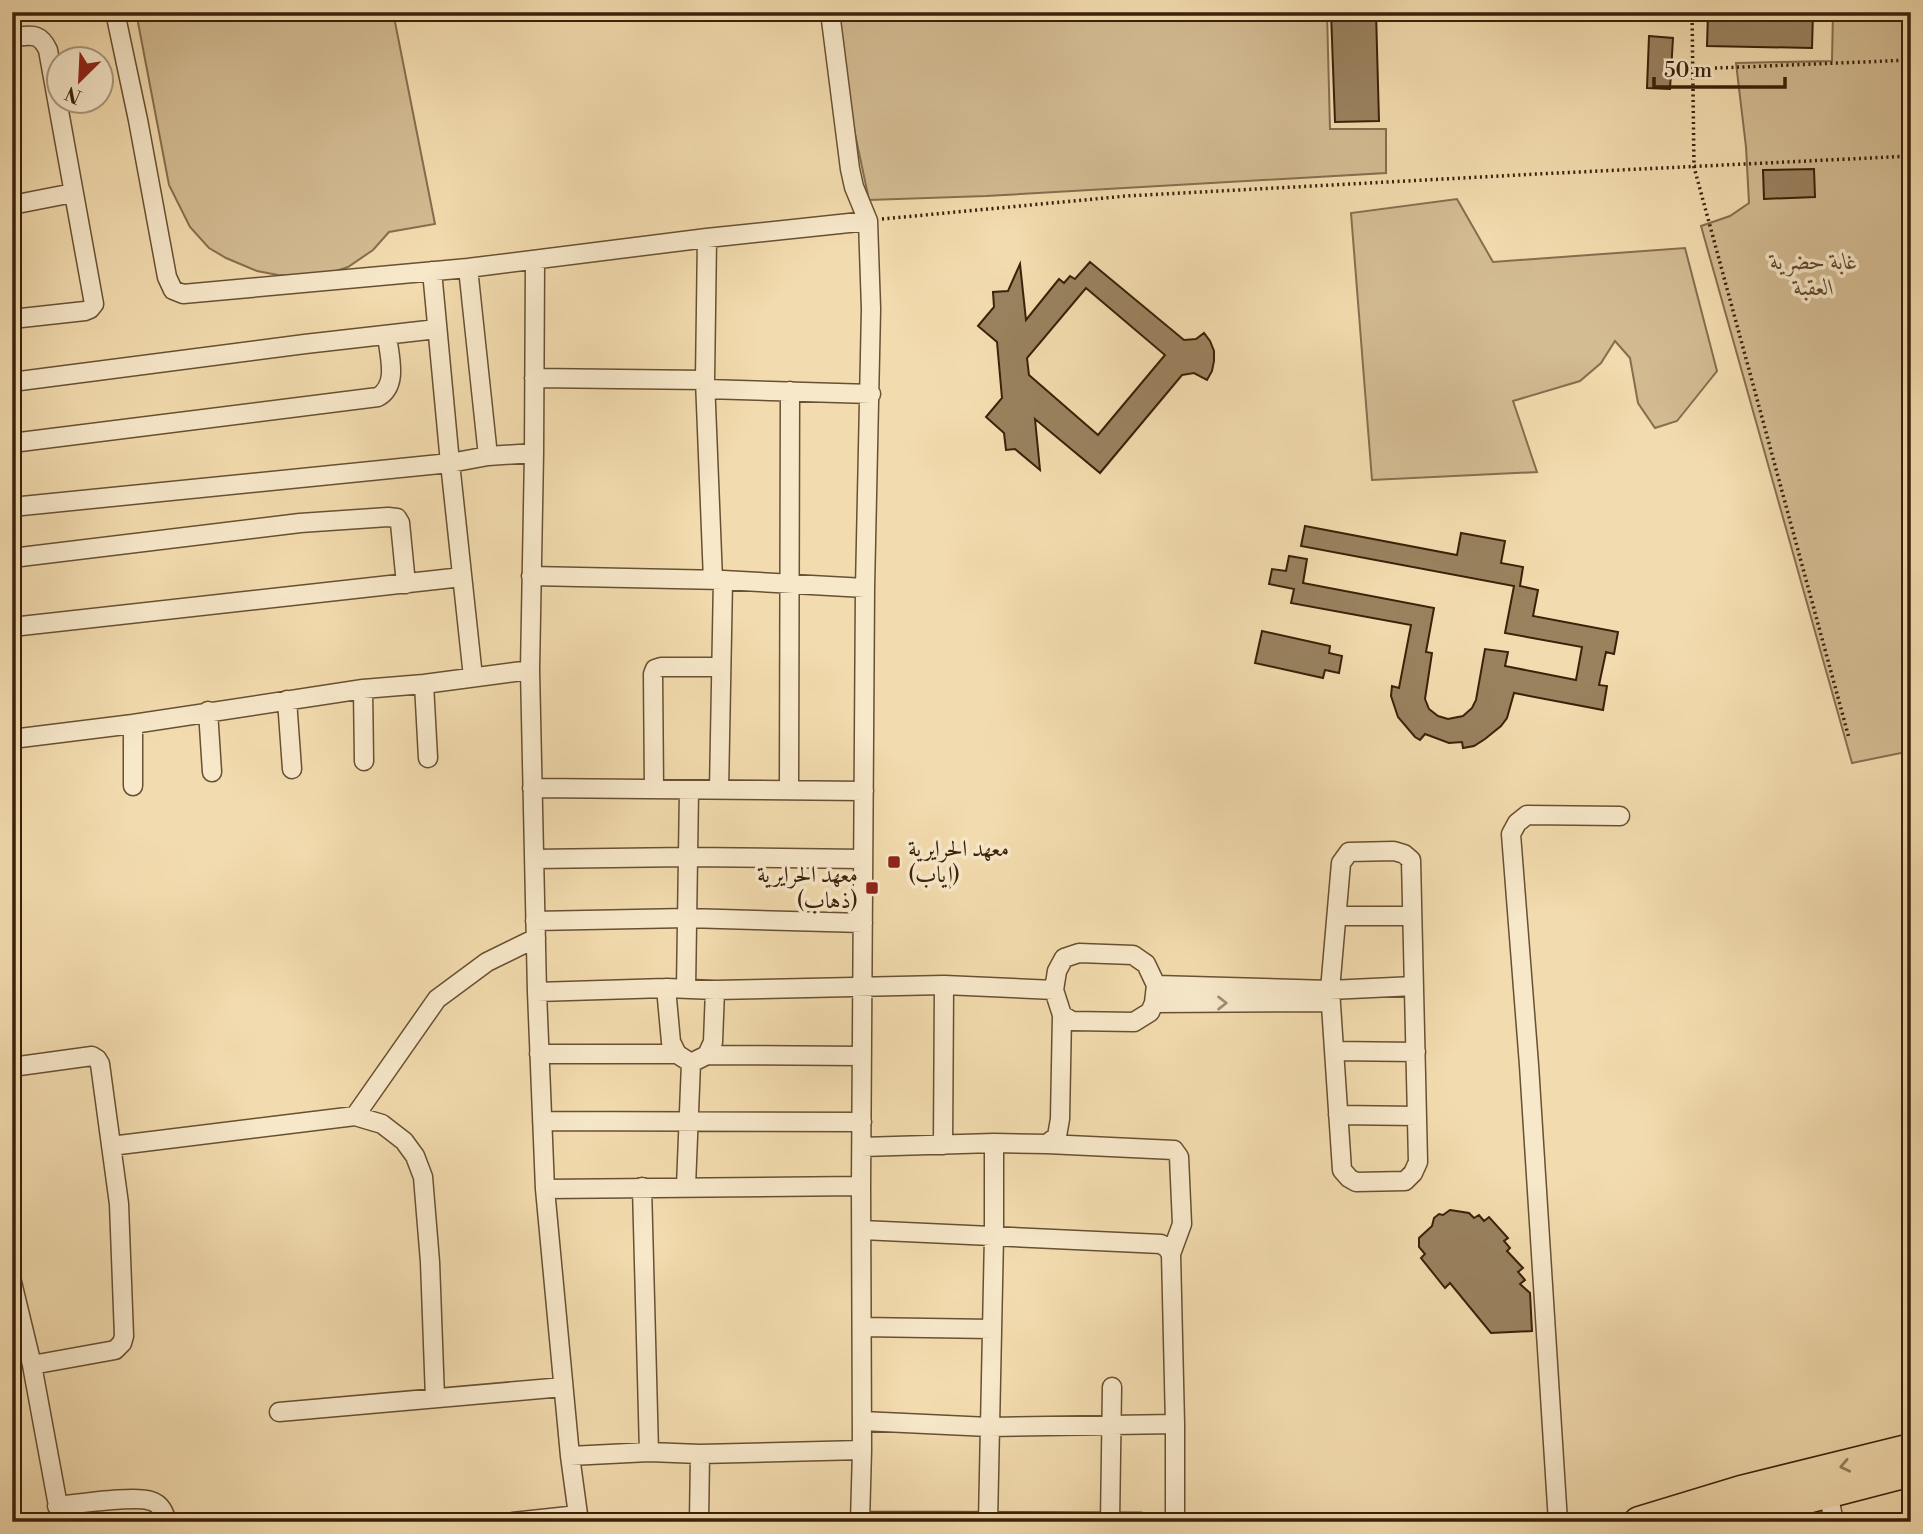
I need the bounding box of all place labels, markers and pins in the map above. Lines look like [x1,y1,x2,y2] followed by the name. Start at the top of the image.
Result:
[908,835,1009,889] place label: معهد الحرايرية (إياب)
[886,854,902,870] marker: معهد الحرايرية (إياب)
[757,861,858,915] place label: معهد الحرايرية (ذهاب)
[864,880,880,896] marker: معهد الحرايرية (ذهاب)

